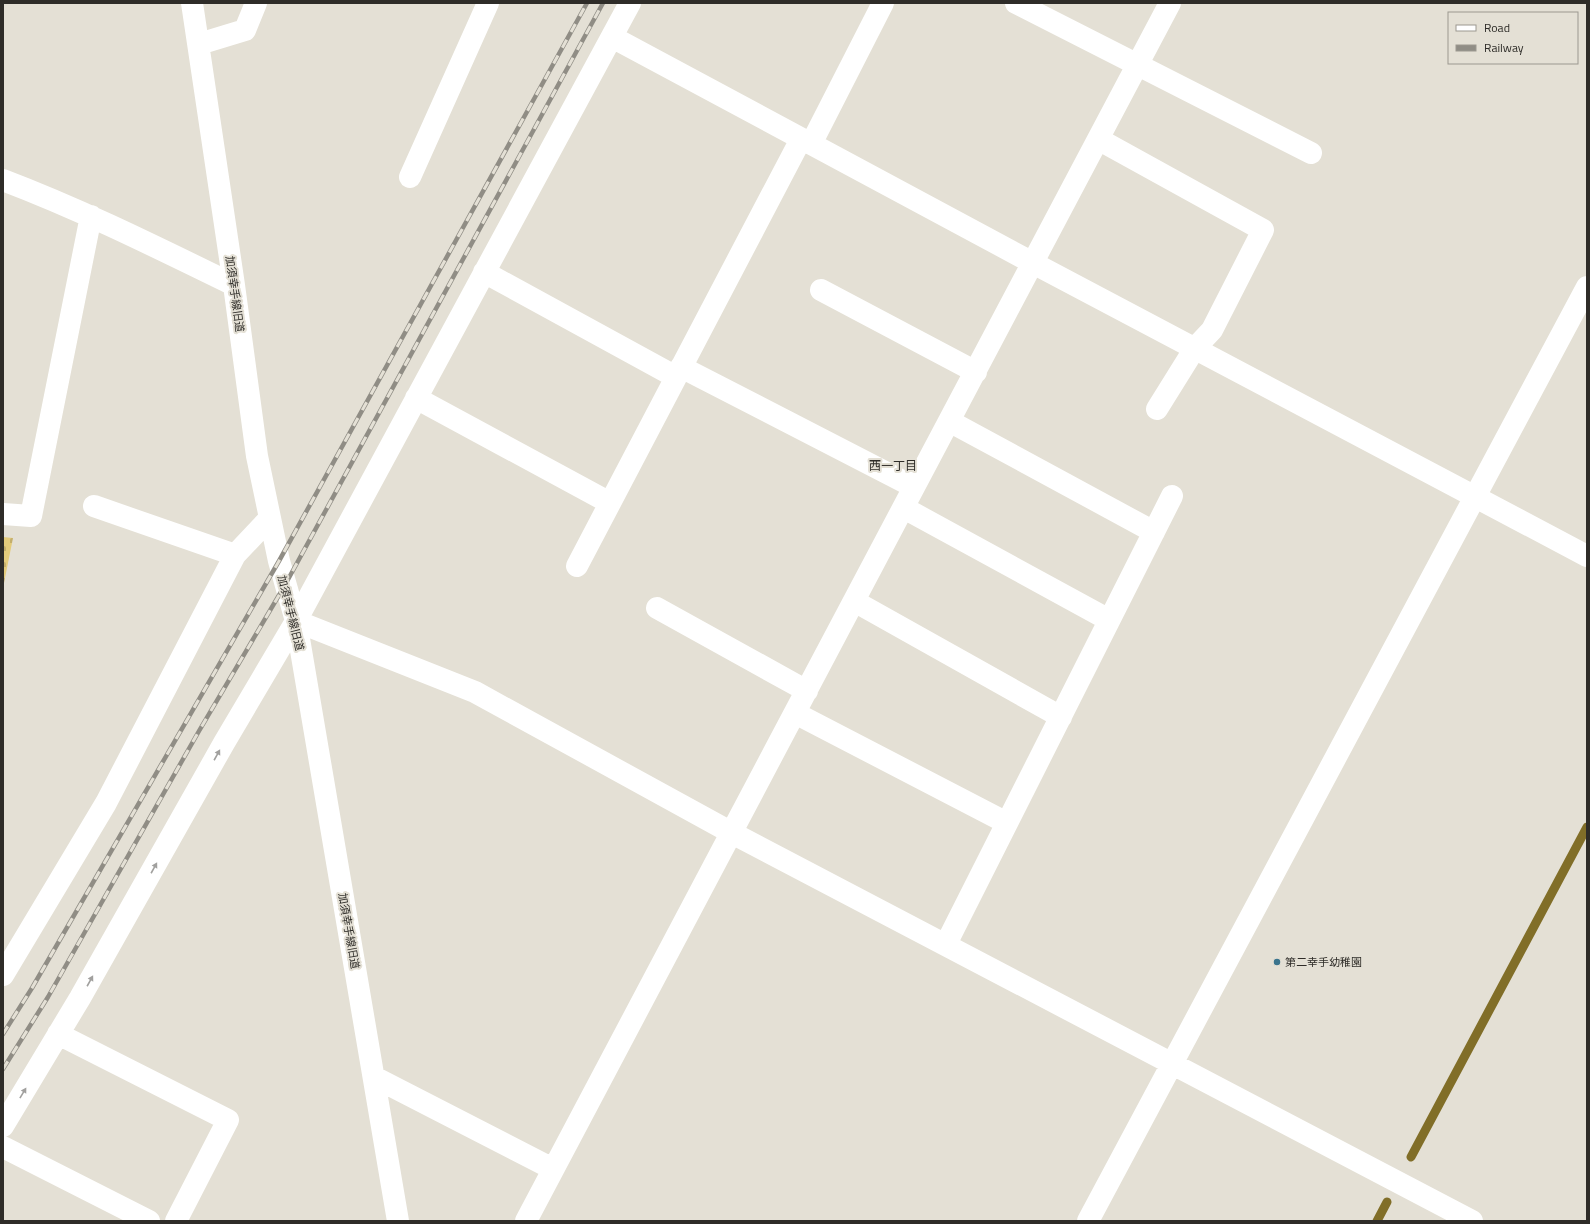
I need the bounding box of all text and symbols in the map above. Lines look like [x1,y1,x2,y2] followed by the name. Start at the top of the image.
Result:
[1448,12,1578,64] legend
[1484,18,1510,37] text: Road
[1484,38,1524,57] text: Railway
[222,255,248,333] street label: 加須幸手線旧道
[869,456,917,475] district label: 西一丁目
[274,574,308,652] street label: 加須幸手線旧道
[214,749,221,761] one-way arrow
[150,862,157,874] one-way arrow
[334,892,364,970] street label: 加須幸手線旧道
[1285,954,1362,970] place label: 第二幸手幼稚園
[1272,957,1282,967] marker: 第二幸手幼稚園
[86,975,93,987] one-way arrow
[19,1088,27,1098] one-way arrow

